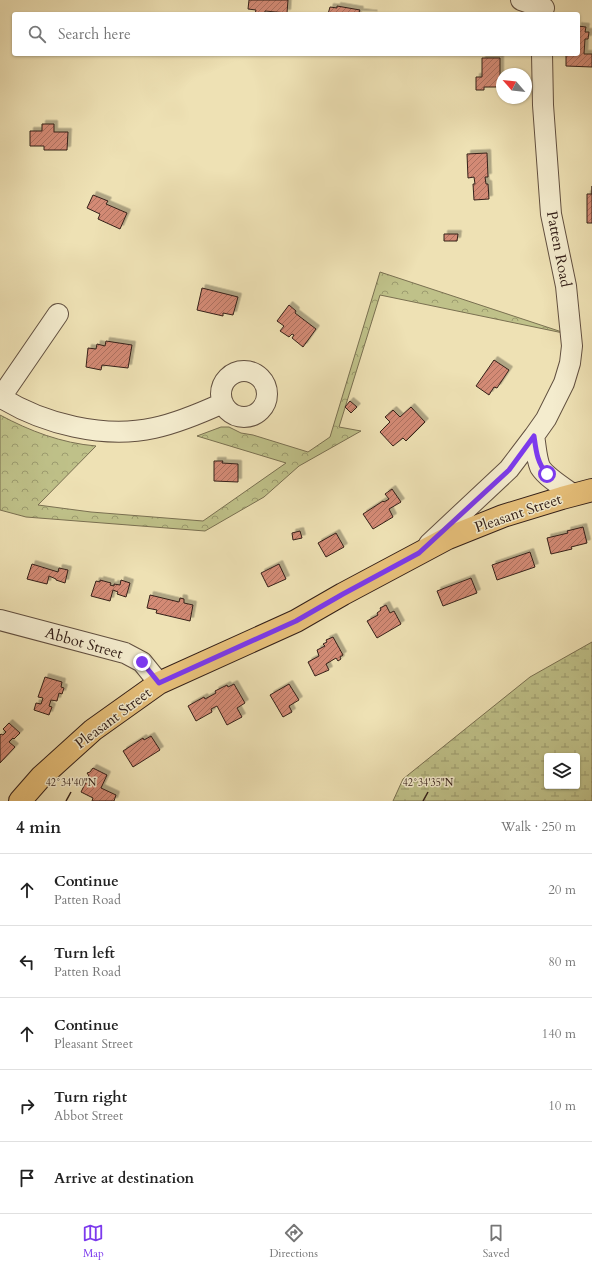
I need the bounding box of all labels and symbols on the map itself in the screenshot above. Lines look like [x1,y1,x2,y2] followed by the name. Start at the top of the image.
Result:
[496,68,532,104] north arrow
[542,209,576,289] street label: Patten Road
[538,465,556,483] route start
[472,489,564,537] street label: Pleasant Street
[43,622,125,664] street label: Abbot Street
[133,653,151,671] route end
[71,683,156,753] street label: Pleasant Street
[46,776,97,790] text: 42°34'40"N
[403,776,454,790] text: 42°34'35"N

